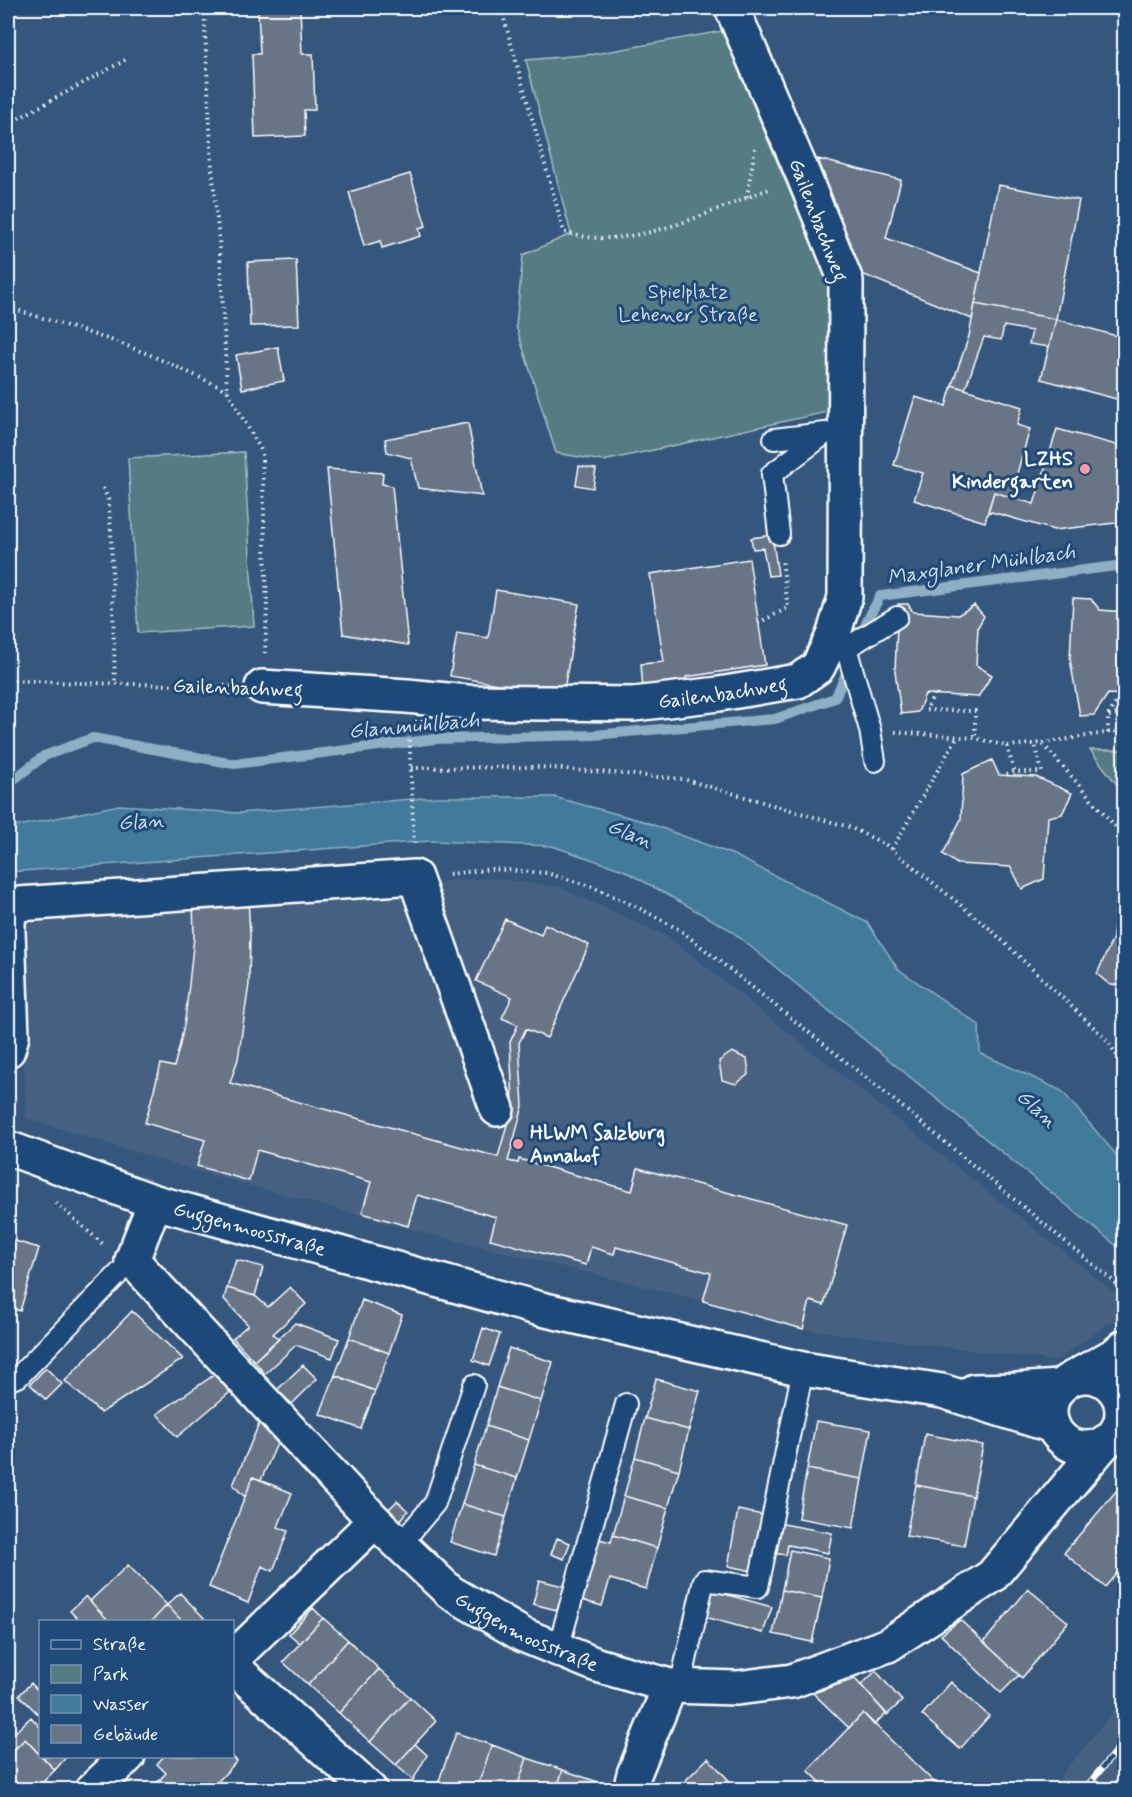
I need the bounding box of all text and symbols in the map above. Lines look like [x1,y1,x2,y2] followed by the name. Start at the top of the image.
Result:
[780,155,854,287] street label: Gailenbachweg
[618,279,758,329] park label: Spielplatz Lehener Straße
[952,446,1073,498] place label: LZHS Kindergarten
[1078,462,1092,476] marker: LZHS Kindergarten
[885,538,1078,594] water label: Maxglaner Mühlbach
[657,671,790,716] street label: Gailenbachweg
[172,673,303,706] street label: Gailenbachweg
[348,706,481,746] water label: Glanmühlbach
[117,806,166,838] water label: Glan
[603,812,657,856] water label: Glan
[1010,1083,1063,1135] water label: Glan
[530,1120,665,1170] place label: HLWM Salzburg Annahof
[511,1137,525,1151] marker: HLWM Salzburg Annahof
[170,1196,329,1264] street label: Guggenmoosstraße
[450,1586,602,1679] street label: Guggenmoosstraße
[39,1620,234,1758] legend
[93,1633,146,1657] text: Straße
[93,1663,129,1687] text: Park
[93,1693,150,1717] text: Wasser
[93,1723,158,1747] text: Gebäude

